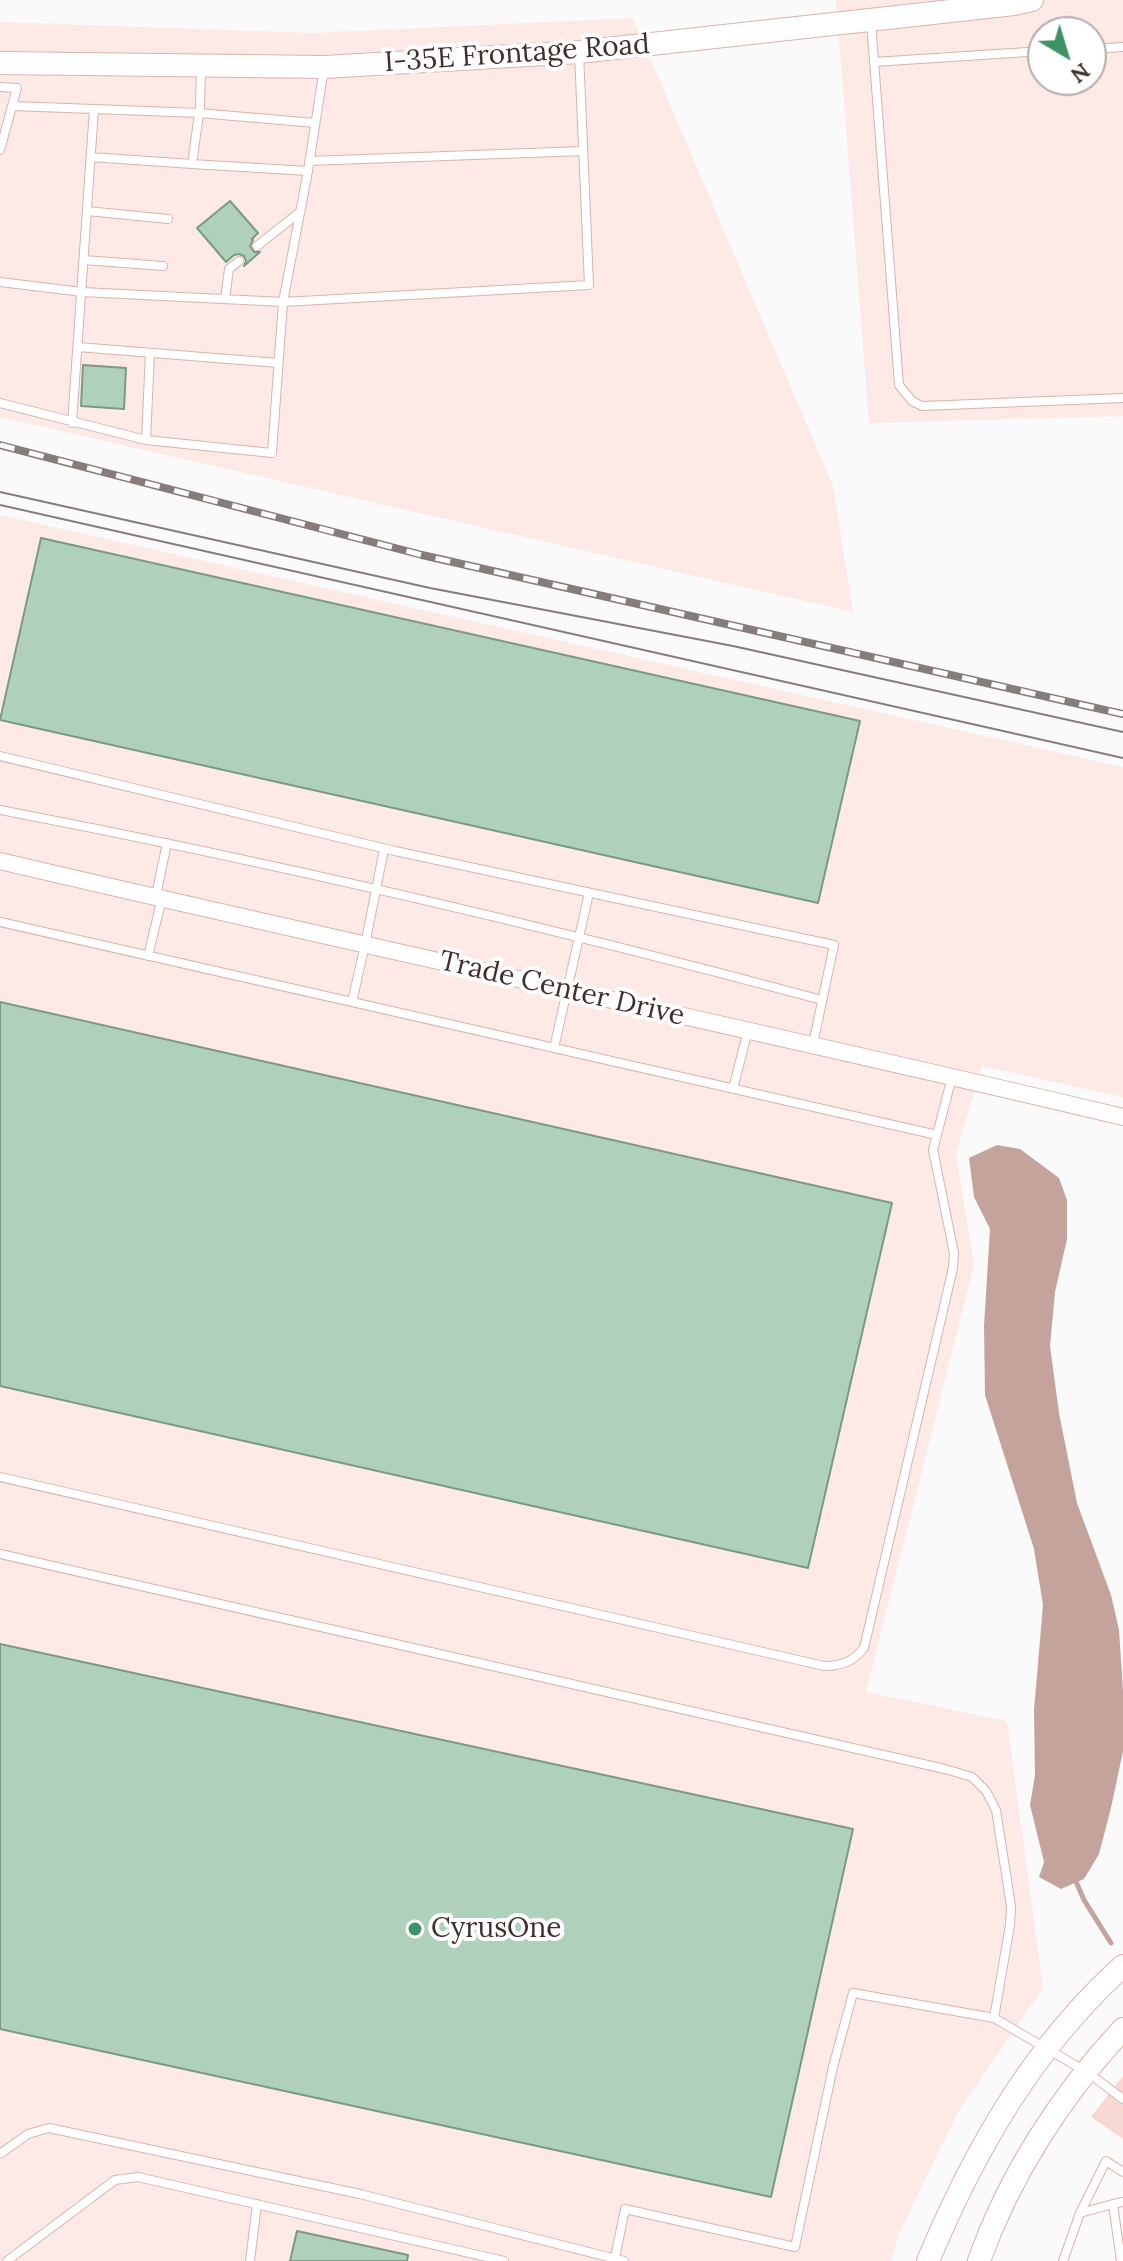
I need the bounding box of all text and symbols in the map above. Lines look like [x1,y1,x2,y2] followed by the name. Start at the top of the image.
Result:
[1027,16,1107,96] north arrow
[383,28,651,80] street label: I-35E Frontage Road
[1065,57,1096,90] text: N
[436,944,688,1034] street label: Trade Center Drive
[431,1912,561,1946] place label: CyrusOne
[406,1920,424,1938] marker: CyrusOne

